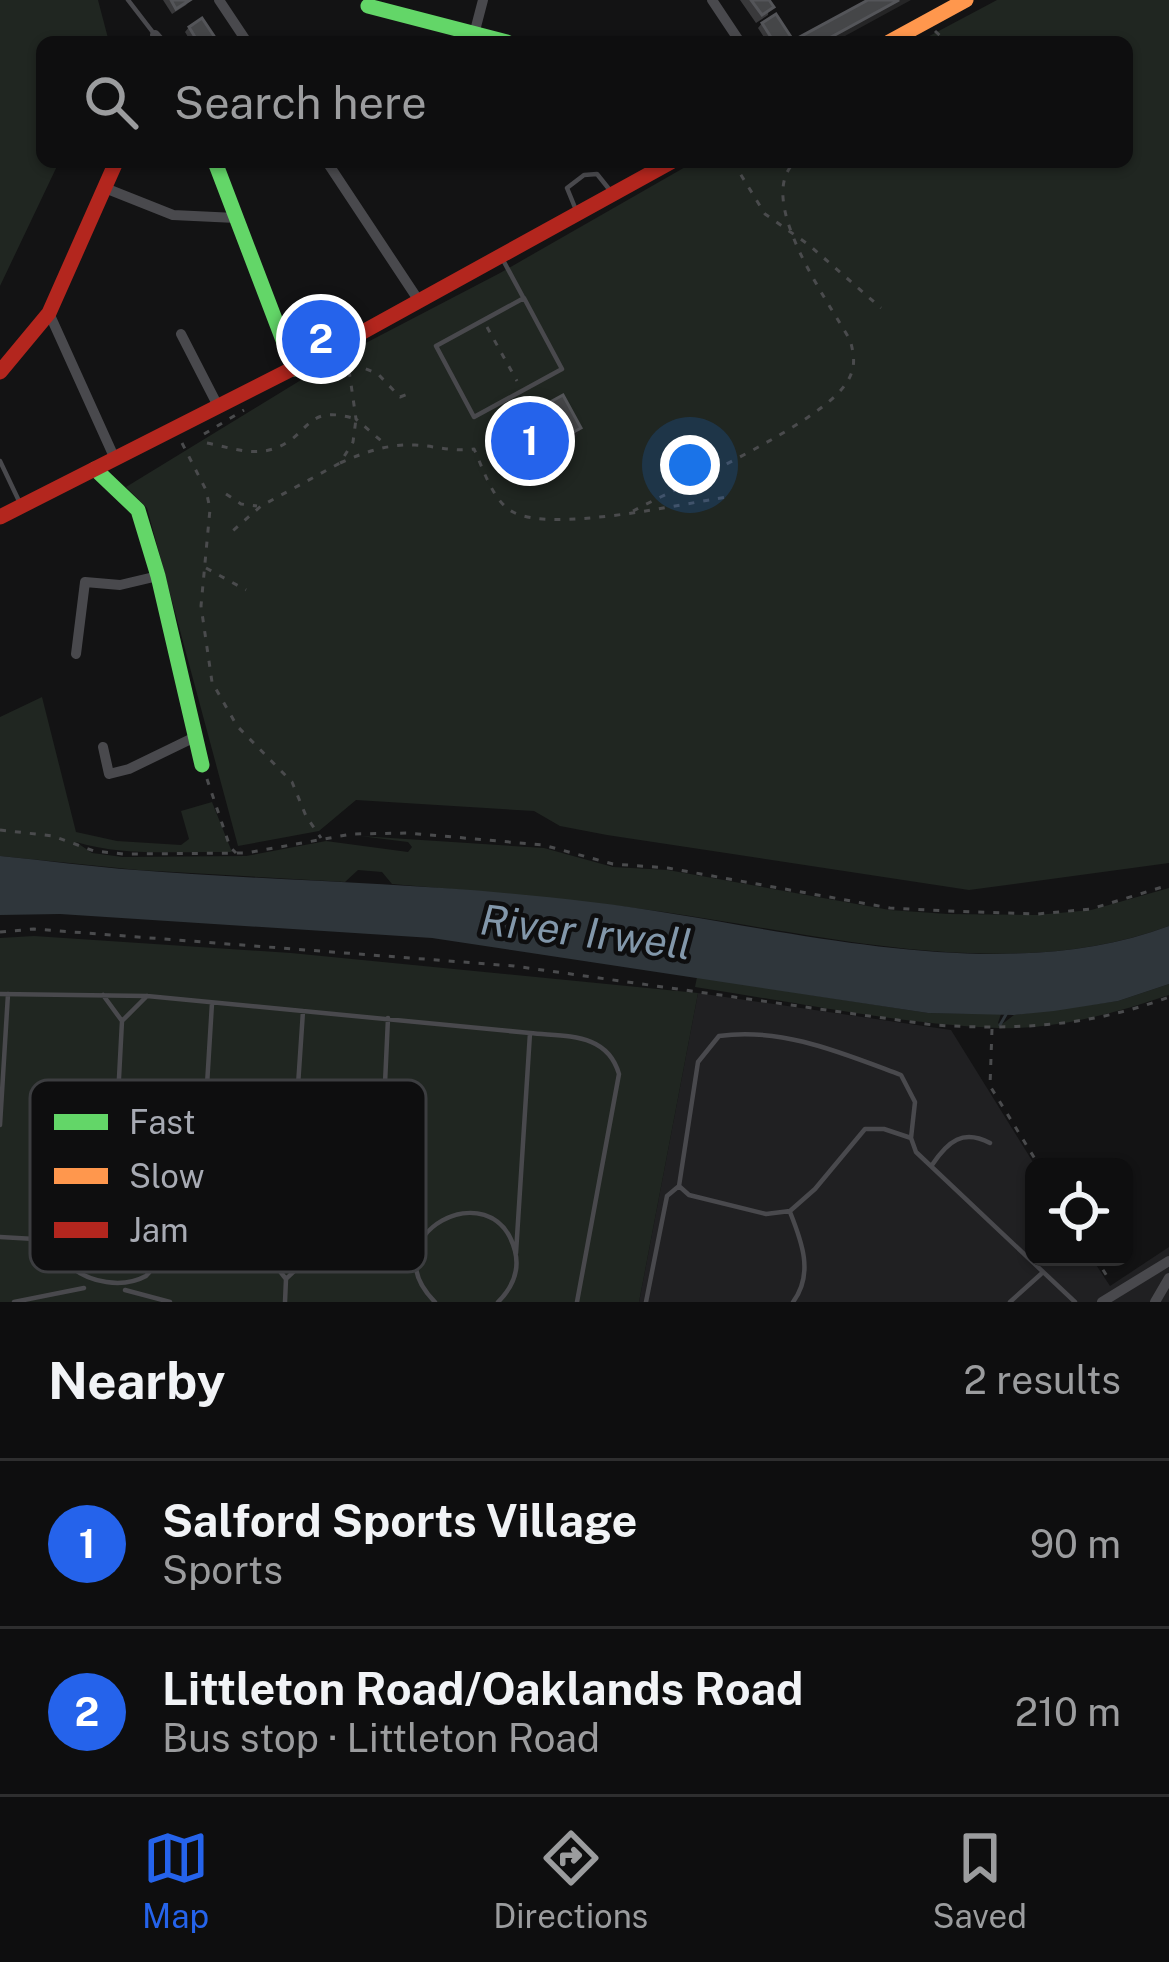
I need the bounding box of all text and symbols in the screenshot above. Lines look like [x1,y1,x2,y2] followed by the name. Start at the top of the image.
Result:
[36,36,1133,168] search box
[78,69,144,135] icon: search
[174,76,427,129] text: Search here
[282,294,360,384] pin: 2
[491,396,569,486] pin: 1
[660,435,720,495] your location
[478,894,694,969] water label: River Irwell
[30,1080,426,1272] legend
[129,1103,196,1141] text: Fast
[129,1157,204,1195] text: Slow
[1025,1158,1133,1266] map controls
[1025,1158,1133,1266] button: locate
[129,1211,189,1249] text: Jam
[48,1351,225,1410] text: Nearby
[964,1357,1121,1403] text: 2 results
[162,1494,638,1547] text: Salford Sports Village
[79,1521,95,1567] text: 1
[1030,1521,1121,1567] text: 90 m
[162,1547,283,1593] text: Sports
[162,1662,803,1715] text: Littleton Road/Oaklands Road
[75,1689,99,1735] text: 2
[1015,1689,1121,1735] text: 210 m
[162,1715,600,1761] text: Bus stop · Littleton Road
[142,1825,209,1935] tab: Map
[493,1825,648,1935] tab: Directions
[933,1825,1027,1935] tab: Saved

